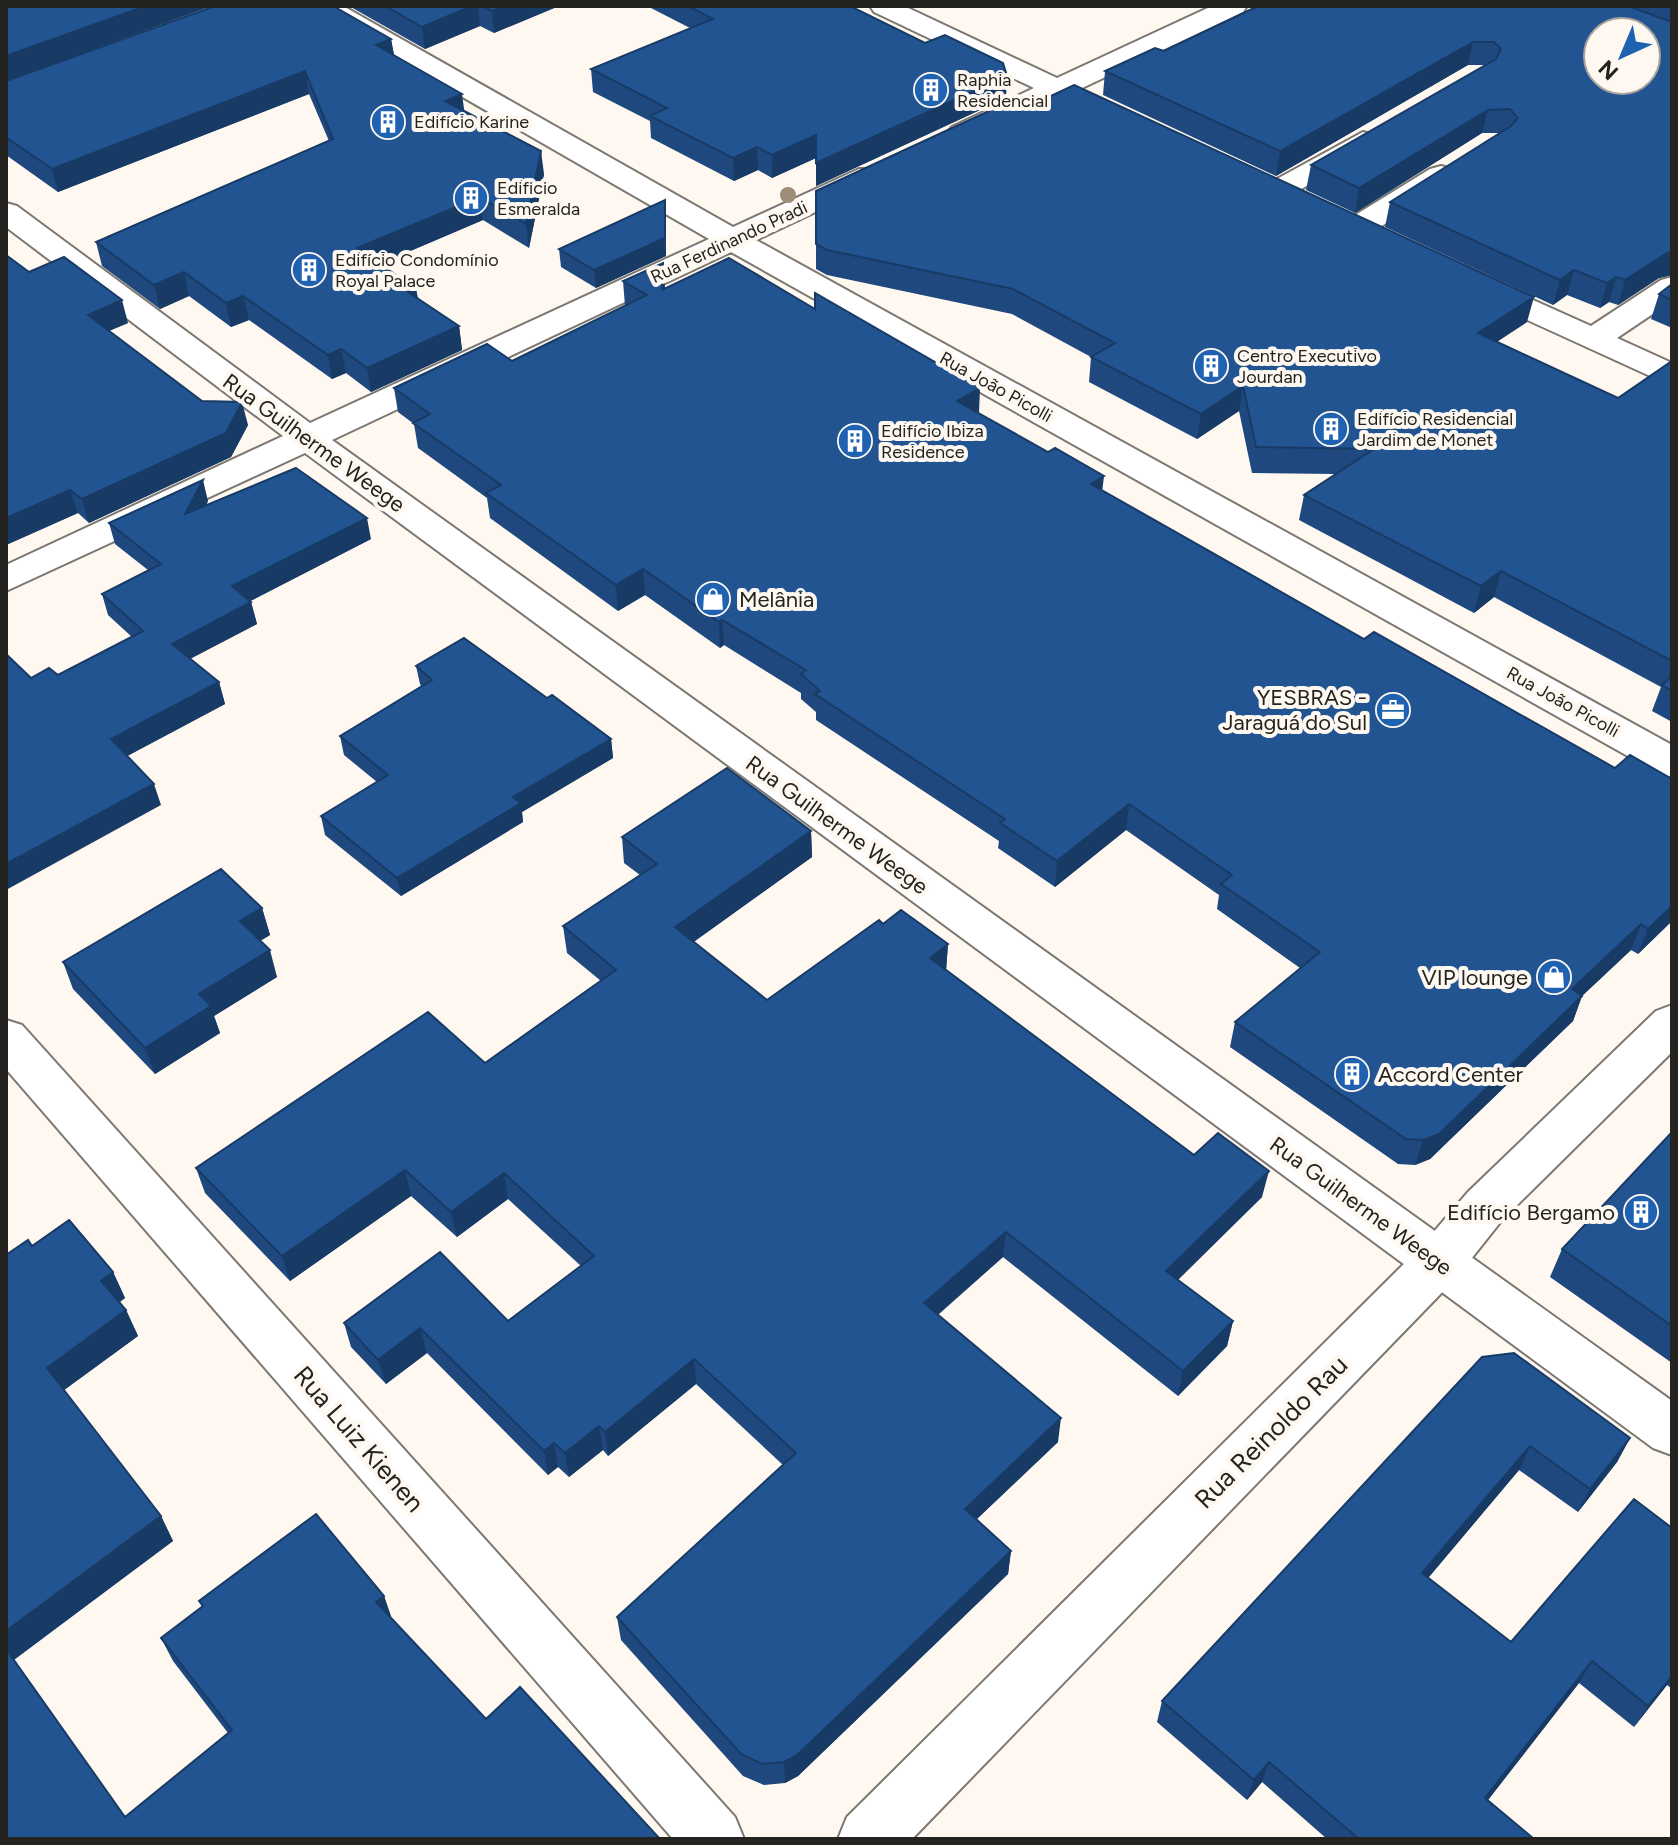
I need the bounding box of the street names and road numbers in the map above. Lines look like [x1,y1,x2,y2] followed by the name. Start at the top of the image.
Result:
[647,196,811,288] street label: Rua Ferdinando Pradi
[936,347,1056,427] street label: Rua João Picolli
[218,368,410,518] street label: Rua Guilherme Weege
[1503,662,1623,742] street label: Rua João Picolli
[741,750,933,900] street label: Rua Guilherme Weege
[1265,1131,1457,1281] street label: Rua Guilherme Weege
[1188,1349,1354,1515] street label: Rua Reinoldo Rau
[287,1359,431,1519] street label: Rua Luiz Kienen

